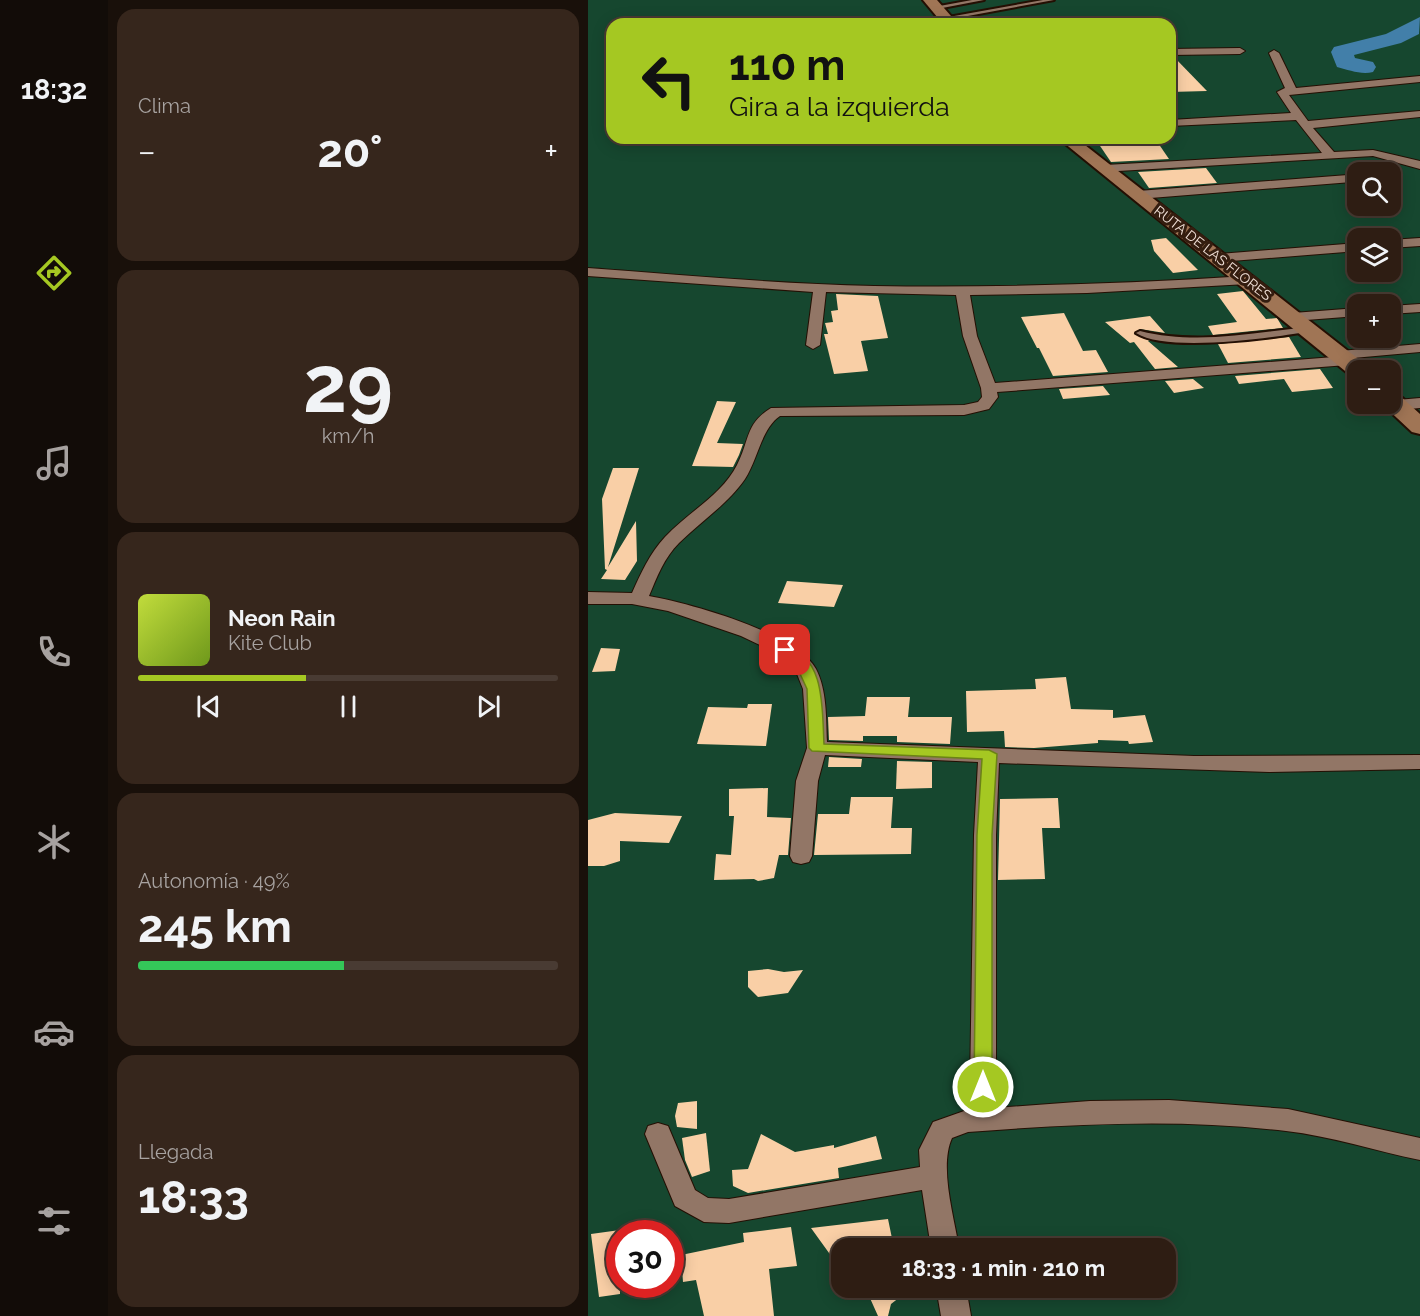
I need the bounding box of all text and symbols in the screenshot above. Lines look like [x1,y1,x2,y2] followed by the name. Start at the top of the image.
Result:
[729,41,845,90] text: 110 m
[630,42,708,120] icon: left
[21,74,87,105] text: 18:32
[729,91,950,122] text: Gira a la izquierda
[138,94,191,118] text: Clima
[317,125,383,178] text: 20°
[138,132,156,171] text: −
[544,132,558,171] text: +
[1347,162,1401,414] map controls
[1347,162,1401,216] button: search
[1151,202,1275,304] street label: RUTA DE LAS FLORES
[1347,228,1401,282] button: layers
[33,252,75,294] icon: directions
[1347,294,1401,348] button: +
[303,339,393,430] text: 29
[1347,360,1401,414] button: −
[322,424,374,448] text: km/h
[33,442,75,484] icon: music
[228,605,336,631] text: Neon Rain
[759,624,810,675] pin
[33,631,75,673] icon: phone
[228,631,312,655] text: Kite Club
[768,633,801,666] icon: arrive
[192,690,225,723] icon: previous
[332,690,365,723] icon: pause
[472,690,505,723] icon: next
[33,821,75,863] icon: climate
[138,869,290,893] text: Autonomía · 49%
[138,900,292,953] text: 245 km
[33,1011,75,1053] icon: car
[951,1055,1015,1119] position arrow
[138,1140,213,1164] text: Llegada
[138,1171,249,1224] text: 18:33
[33,1200,75,1242] icon: filters
[606,1220,684,1298] speed limit sign: 30
[902,1255,1105,1281] text: 18:33 · 1 min · 210 m

